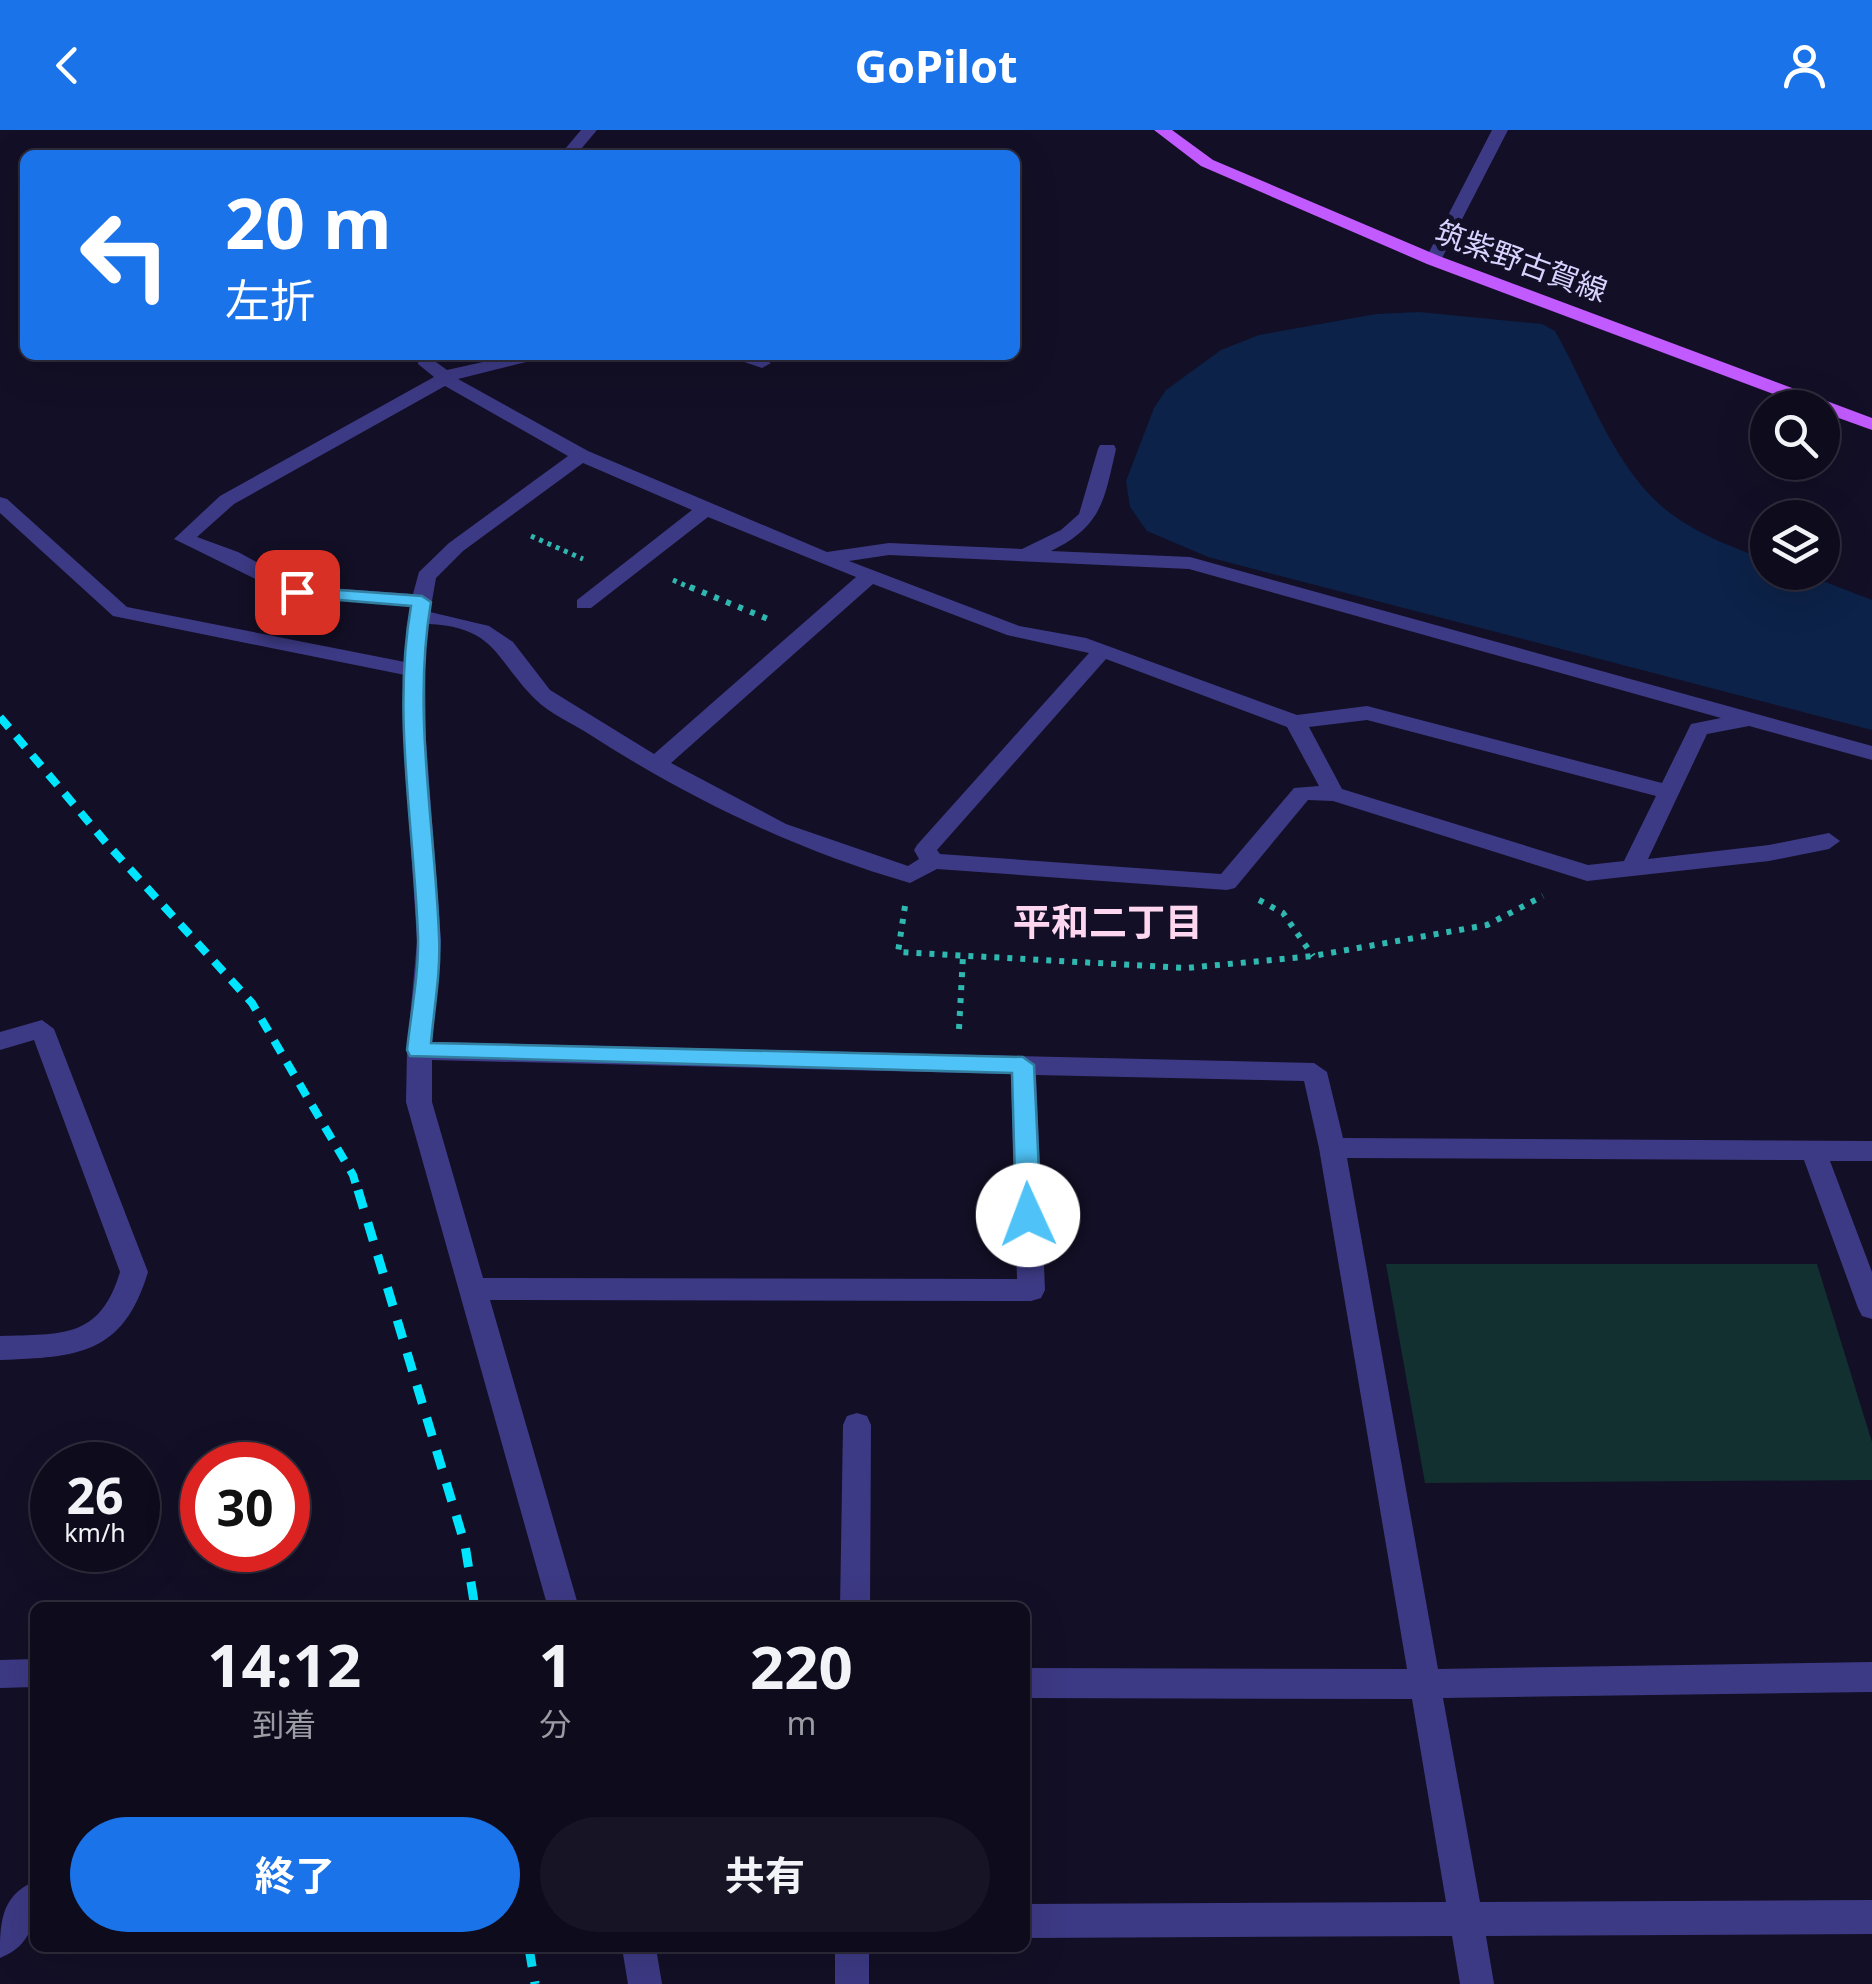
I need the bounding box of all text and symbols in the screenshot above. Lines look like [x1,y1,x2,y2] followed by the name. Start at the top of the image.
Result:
[854,35,1018,96] text: GoPilot
[40,38,95,93] icon: back
[1777,38,1832,93] icon: person
[225,174,392,270] text: 20 m
[60,190,190,320] icon: left
[1430,211,1613,311] street label: 筑紫野古賀線
[225,269,315,330] text: 左折
[1750,390,1840,590] map controls
[1750,390,1840,480] button: search
[1750,500,1840,590] button: layers
[255,550,340,635] pin
[270,565,325,620] icon: arrive
[1013,895,1203,947] district label: 平和二丁目
[976,1163,1080,1267] position arrow
[180,1442,310,1572] speed limit sign: 30
[66,1461,124,1529] text: 26
[64,1515,126,1549] text: km/h
[207,1623,361,1705] text: 14:12
[538,1623,573,1705] text: 1
[750,1625,853,1707] text: 220
[786,1701,816,1744] text: m
[252,1702,316,1745] text: 到着
[540,1702,572,1745] text: 分
[70,1817,520,1932] button: 終了
[540,1817,990,1932] button: 共有

